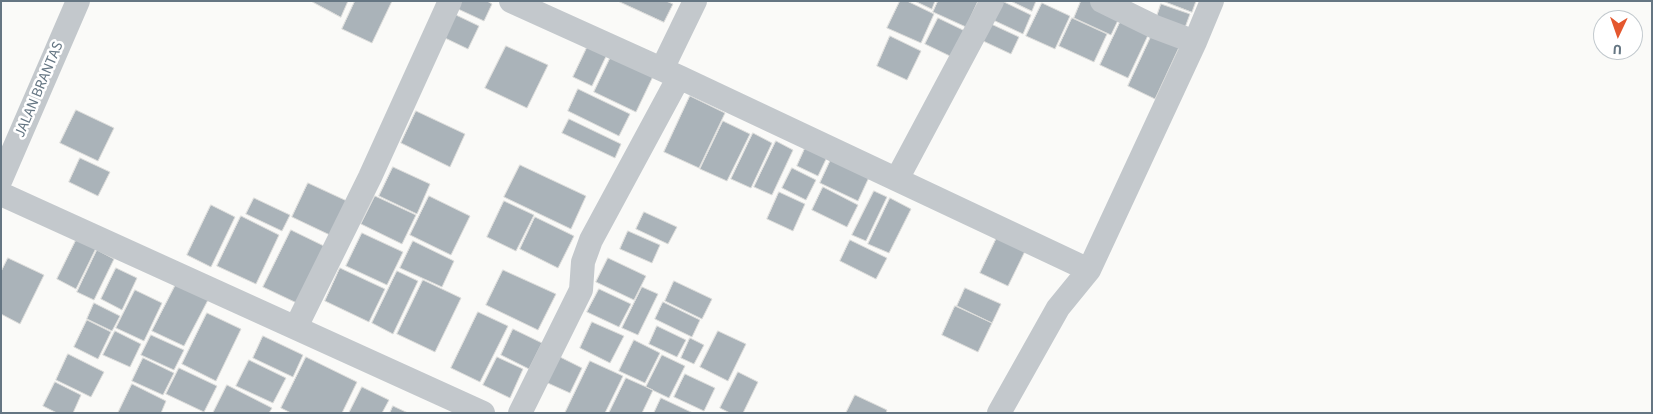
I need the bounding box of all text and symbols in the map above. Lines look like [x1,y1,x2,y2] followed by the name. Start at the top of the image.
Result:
[1593,10,1643,60] north arrow
[12,39,68,141] street label: JALAN BRANTAS
[1612,39,1622,59] text: U

